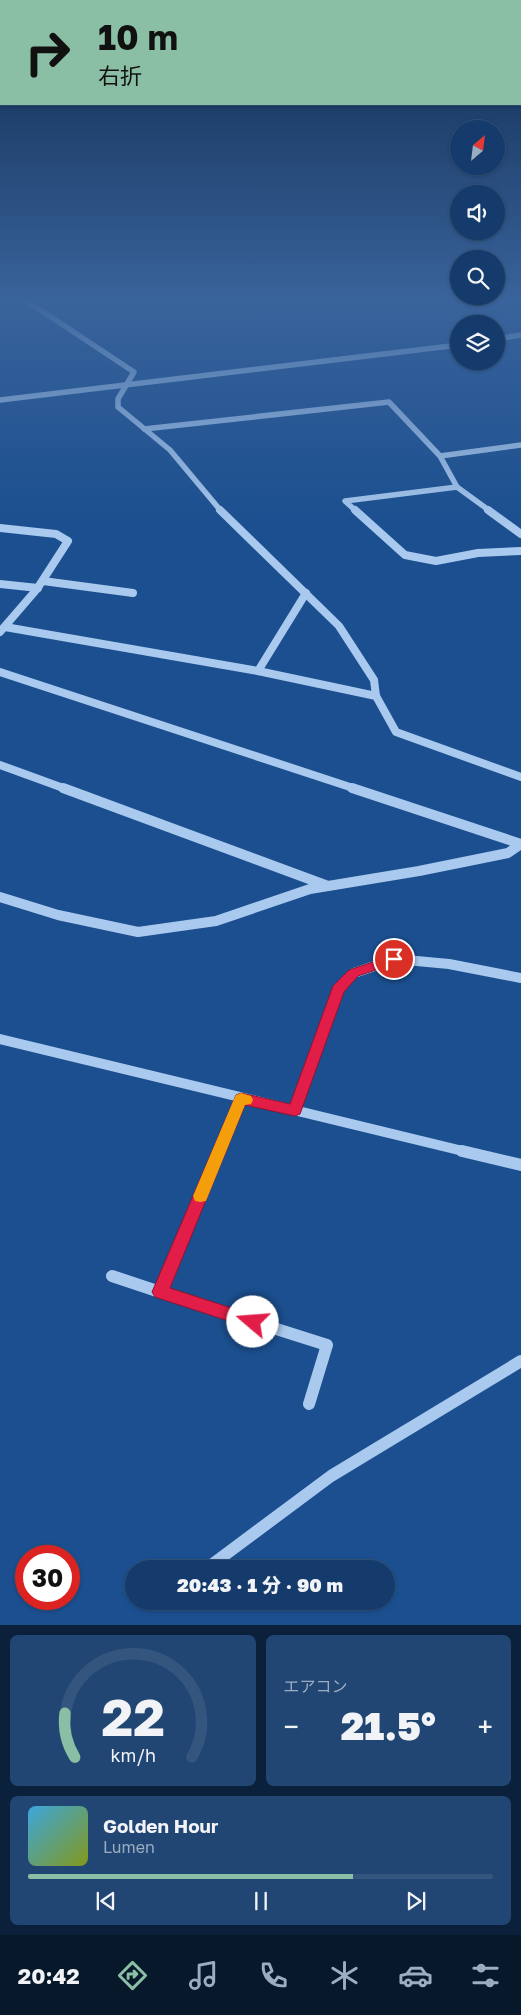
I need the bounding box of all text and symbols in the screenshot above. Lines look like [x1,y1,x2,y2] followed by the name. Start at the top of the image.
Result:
[98,16,178,58] text: 10 m
[15,20,80,85] icon: right
[98,62,142,89] text: 右折
[450,120,505,175] north arrow
[450,120,505,370] map controls
[450,185,505,240] button: sound
[450,250,505,305] button: search
[450,315,505,370] button: layers
[373,938,415,980] pin
[380,945,408,973] icon: arrive
[226,1295,278,1347] position arrow
[15,1545,80,1610] speed limit sign: 30
[177,1573,343,1596] text: 20:43 · 1 分 · 90 m
[284,1676,348,1696] text: エアコン
[101,1685,164,1747] text: 22
[341,1703,436,1748] text: 21.5°
[284,1710,299,1743] text: −
[478,1710,493,1743] text: +
[110,1744,155,1766] text: km/h
[103,1814,218,1837] text: Golden Hour
[103,1837,155,1857] text: Lumen
[92,1887,120,1915] icon: previous
[247,1887,275,1915] icon: pause
[402,1887,430,1915] icon: next
[115,1958,150,1993] icon: directions
[186,1958,221,1993] icon: music
[256,1958,291,1993] icon: phone
[327,1958,362,1993] icon: climate
[398,1958,433,1993] icon: car
[468,1958,503,1993] icon: filters
[18,1962,80,1989] text: 20:42

